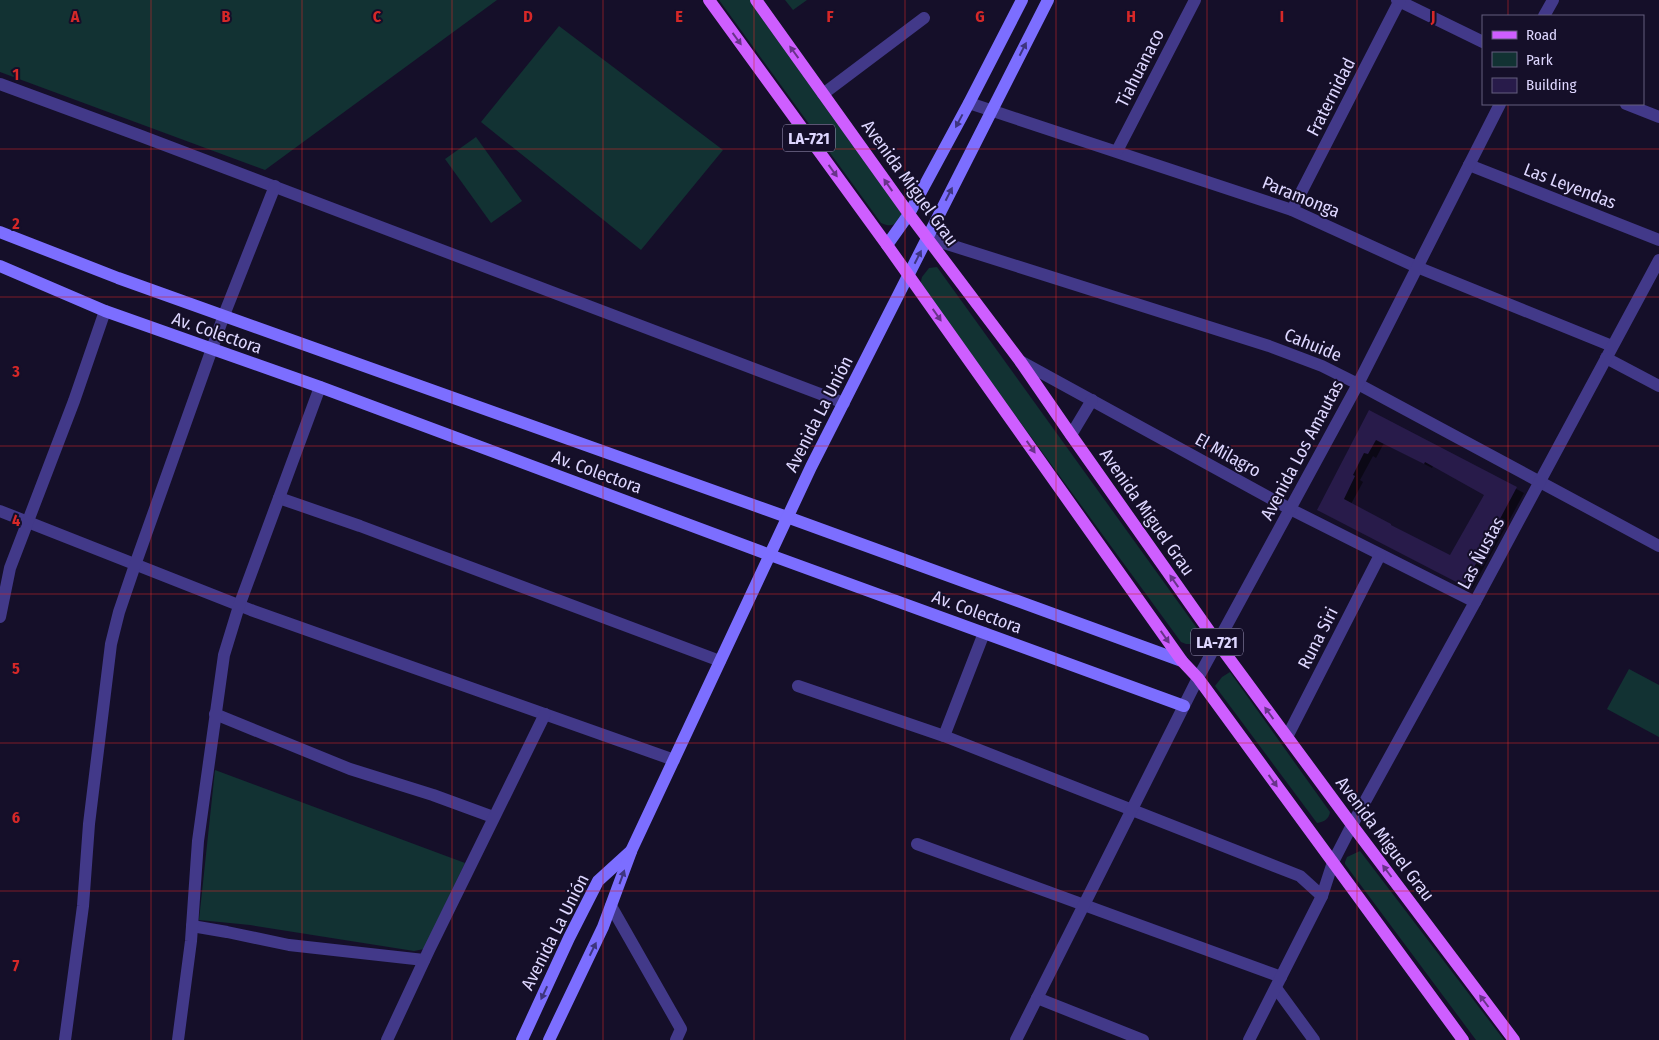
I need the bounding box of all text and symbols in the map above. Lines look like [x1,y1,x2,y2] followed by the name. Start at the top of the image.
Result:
[70,7,80,26] text: A
[222,7,231,26] text: B
[373,7,382,26] text: C
[523,7,533,26] text: D
[675,7,683,26] text: E
[826,7,834,26] text: F
[975,7,985,26] text: G
[1126,7,1136,26] text: H
[1280,7,1284,26] text: I
[1430,7,1435,26] text: J
[1482,15,1644,105] legend
[1111,25,1169,111] street label: Tiahuanaco
[1526,26,1557,44] text: Road
[732,33,742,46] one-way arrow
[1019,42,1027,57] one-way arrow
[789,46,799,59] one-way arrow
[1526,51,1553,69] text: Park
[1302,54,1360,140] street label: Fraternidad
[13,65,19,84] text: 1
[1526,76,1577,94] text: Building
[955,114,963,128] one-way arrow
[857,116,963,250] street label: Avenida Miguel Grau
[783,125,835,152] road number: LA-721
[1521,158,1620,214] street label: Las Leyendas
[828,164,838,178] one-way arrow
[1259,172,1343,223] street label: Paramonga
[883,178,893,192] one-way arrow
[945,187,953,202] one-way arrow
[11,214,20,233] text: 2
[914,249,922,264] one-way arrow
[169,307,265,359] street label: Av. Colectora
[932,308,942,322] one-way arrow
[1281,324,1345,366] street label: Cahuide
[780,352,858,476] street label: Avenida La Unión
[11,362,20,381] text: 3
[1256,376,1348,524] street label: Avenida Los Amautas
[1191,428,1265,482] street label: El Milagro
[1026,441,1036,454] one-way arrow
[1095,444,1199,580] street label: Avenida Miguel Grau
[549,446,645,498] street label: Av. Colectora
[12,511,20,530] text: 4
[1453,513,1509,593] street label: Las Ñustas
[1169,574,1179,588] one-way arrow
[929,586,1025,638] street label: Av. Colectora
[1293,604,1343,672] street label: Runa Siri
[1191,628,1243,656] road number: LA-721
[1160,630,1170,644] one-way arrow
[12,659,20,678] text: 5
[1264,706,1274,720] one-way arrow
[1331,772,1439,906] street label: Avenida Miguel Grau
[1268,774,1279,787] one-way arrow
[12,808,20,827] text: 6
[1382,864,1392,878] one-way arrow
[516,870,594,994] street label: Avenida La Unión
[619,870,626,885] one-way arrow
[589,942,597,956] one-way arrow
[13,956,20,975] text: 7
[540,986,548,1000] one-way arrow
[1479,995,1490,1008] one-way arrow

